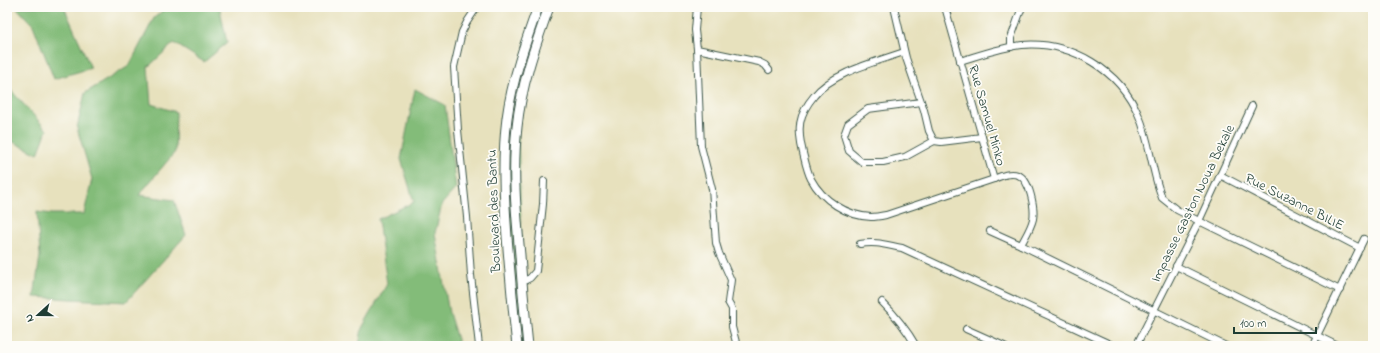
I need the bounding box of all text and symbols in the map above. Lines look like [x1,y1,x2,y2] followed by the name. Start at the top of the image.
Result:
[962,62,1011,168] street label: Rue Samuel Minko
[1146,121,1241,286] street label: Impasse Gaston Noua Bekale
[482,149,507,274] street label: Boulevard des Bantu
[1241,168,1348,236] street label: Rue Suzanne BILIE
[18,295,58,335] north arrow
[1234,309,1316,335] scale bar
[21,312,38,325] text: N
[1240,315,1267,333] text: 100 m

